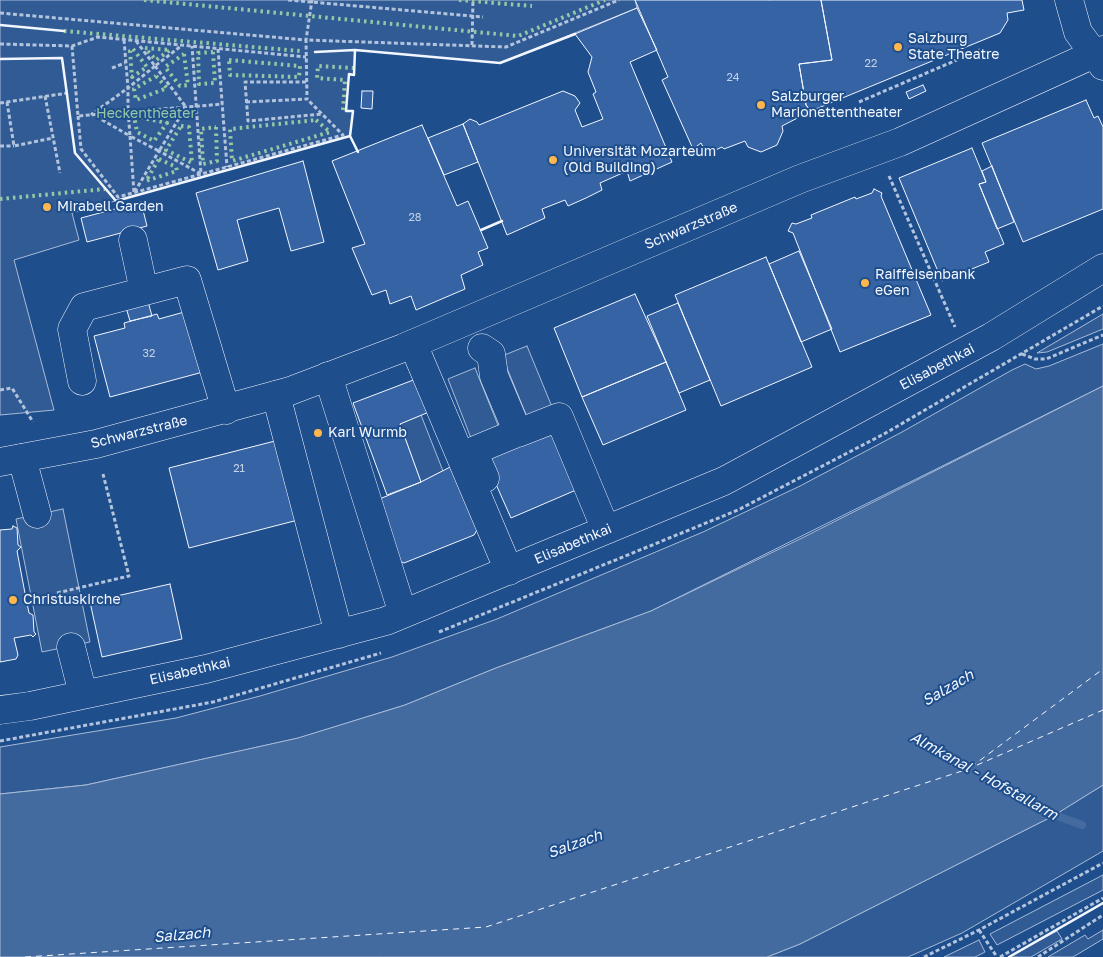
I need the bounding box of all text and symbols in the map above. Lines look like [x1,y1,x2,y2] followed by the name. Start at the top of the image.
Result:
[908,31,999,64] place label: Salzburg State Theatre
[892,41,904,53] marker: Salzburg State Theatre
[865,57,877,71] house number: 22
[726,71,740,85] house number: 24
[771,89,902,121] place label: Salzburger Marionettentheater
[755,99,767,111] marker: Salzburger Marionettentheater
[96,106,196,122] park label: Heckentheater
[563,144,716,176] place label: Universität Mozarteum (Old Building)
[547,154,559,166] marker: Universität Mozarteum (Old Building)
[57,199,164,215] place label: Mirabell Garden
[642,199,740,253] street label: Schwarzstraße
[41,201,53,213] marker: Mirabell Garden
[408,211,422,225] house number: 28
[875,267,975,300] place label: Raiffeisenbank eGen
[859,277,871,289] marker: Raiffeisenbank eGen
[897,340,977,394] street label: Elisabethkai
[143,347,155,361] house number: 32
[89,412,189,452] street label: Schwarzstraße
[328,425,407,441] place label: Karl Wurmb
[312,427,324,439] marker: Karl Wurmb
[233,462,245,476] house number: 21
[532,520,614,568] street label: Elisabethkai
[23,592,121,608] place label: Christuskirche
[7,594,19,606] marker: Christuskirche
[148,654,232,688] street label: Elisabethkai
[919,666,977,710] water label: Salzach
[907,728,1061,824] water label: Almkanal - Hofstallarm
[545,826,605,862] water label: Salzach
[153,924,211,946] water label: Salzach

